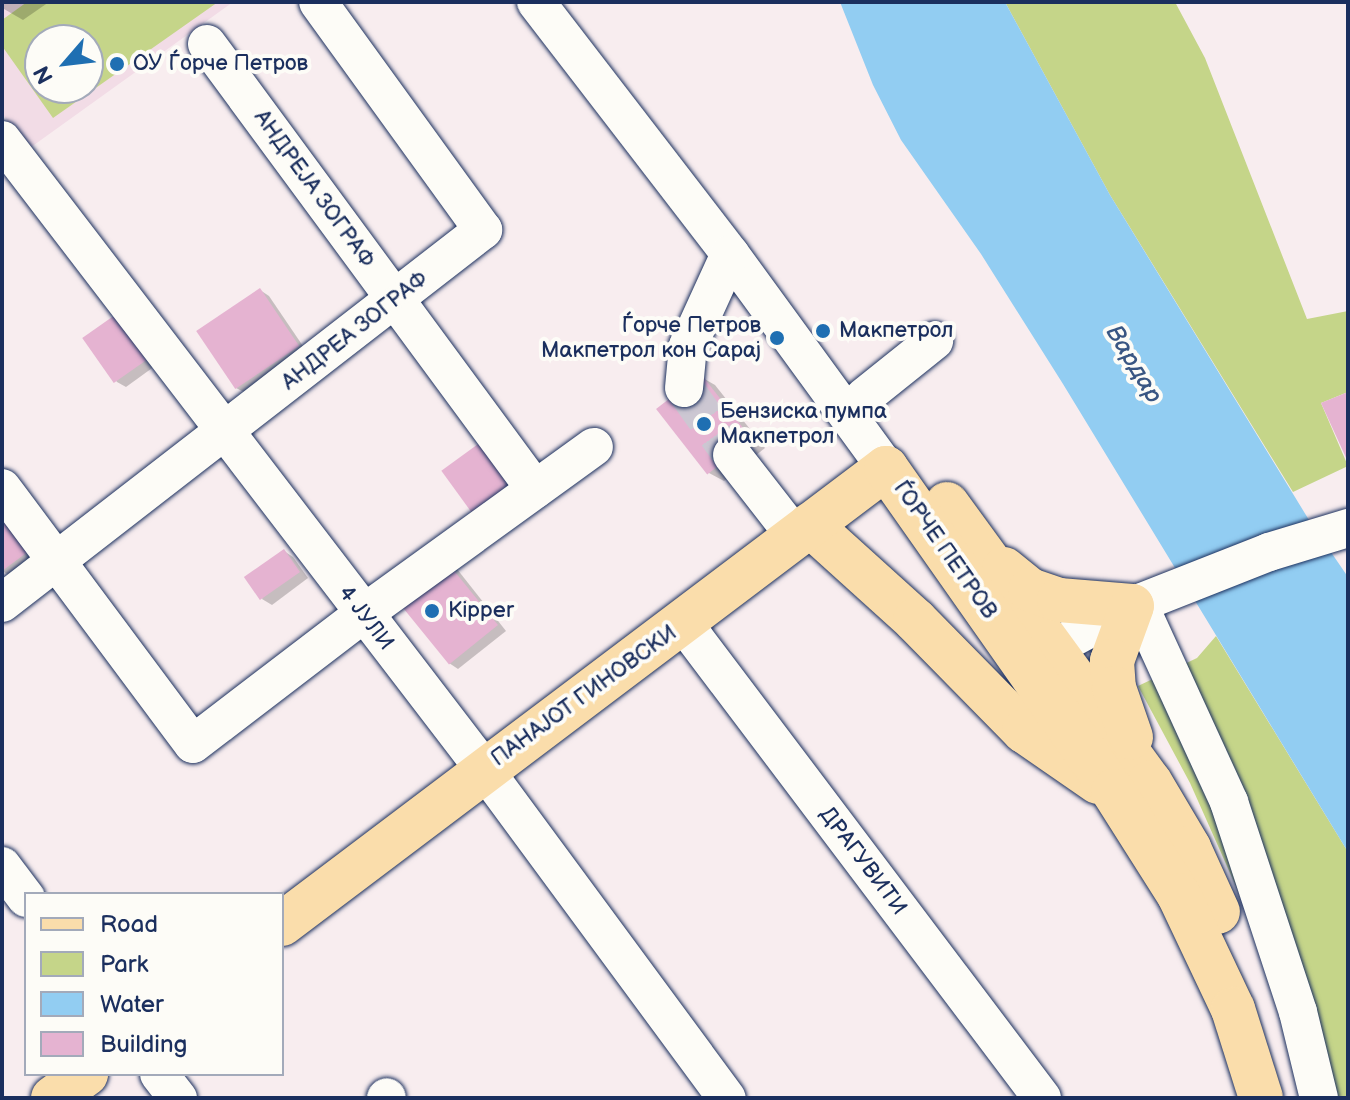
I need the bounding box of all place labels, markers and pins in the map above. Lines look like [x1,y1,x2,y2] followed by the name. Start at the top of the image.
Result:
[133,51,308,77] place label: ОУ Ѓорче Петров
[108,55,126,73] marker: ОУ Ѓорче Петров
[541,312,761,364] place label: Ѓорче Петров Макпетрол кон Сарај
[839,318,953,344] place label: Макпетрол
[814,322,832,340] marker: Макпетрол
[768,329,786,347] marker: Ѓорче Петров Макпетрол кон Сарај
[720,398,887,450] place label: Бензиска пумпа Макпетрол
[695,415,713,433] marker: Бензиска пумпа Макпетрол
[448,598,514,624] place label: Kipper
[423,602,441,620] marker: Kipper

